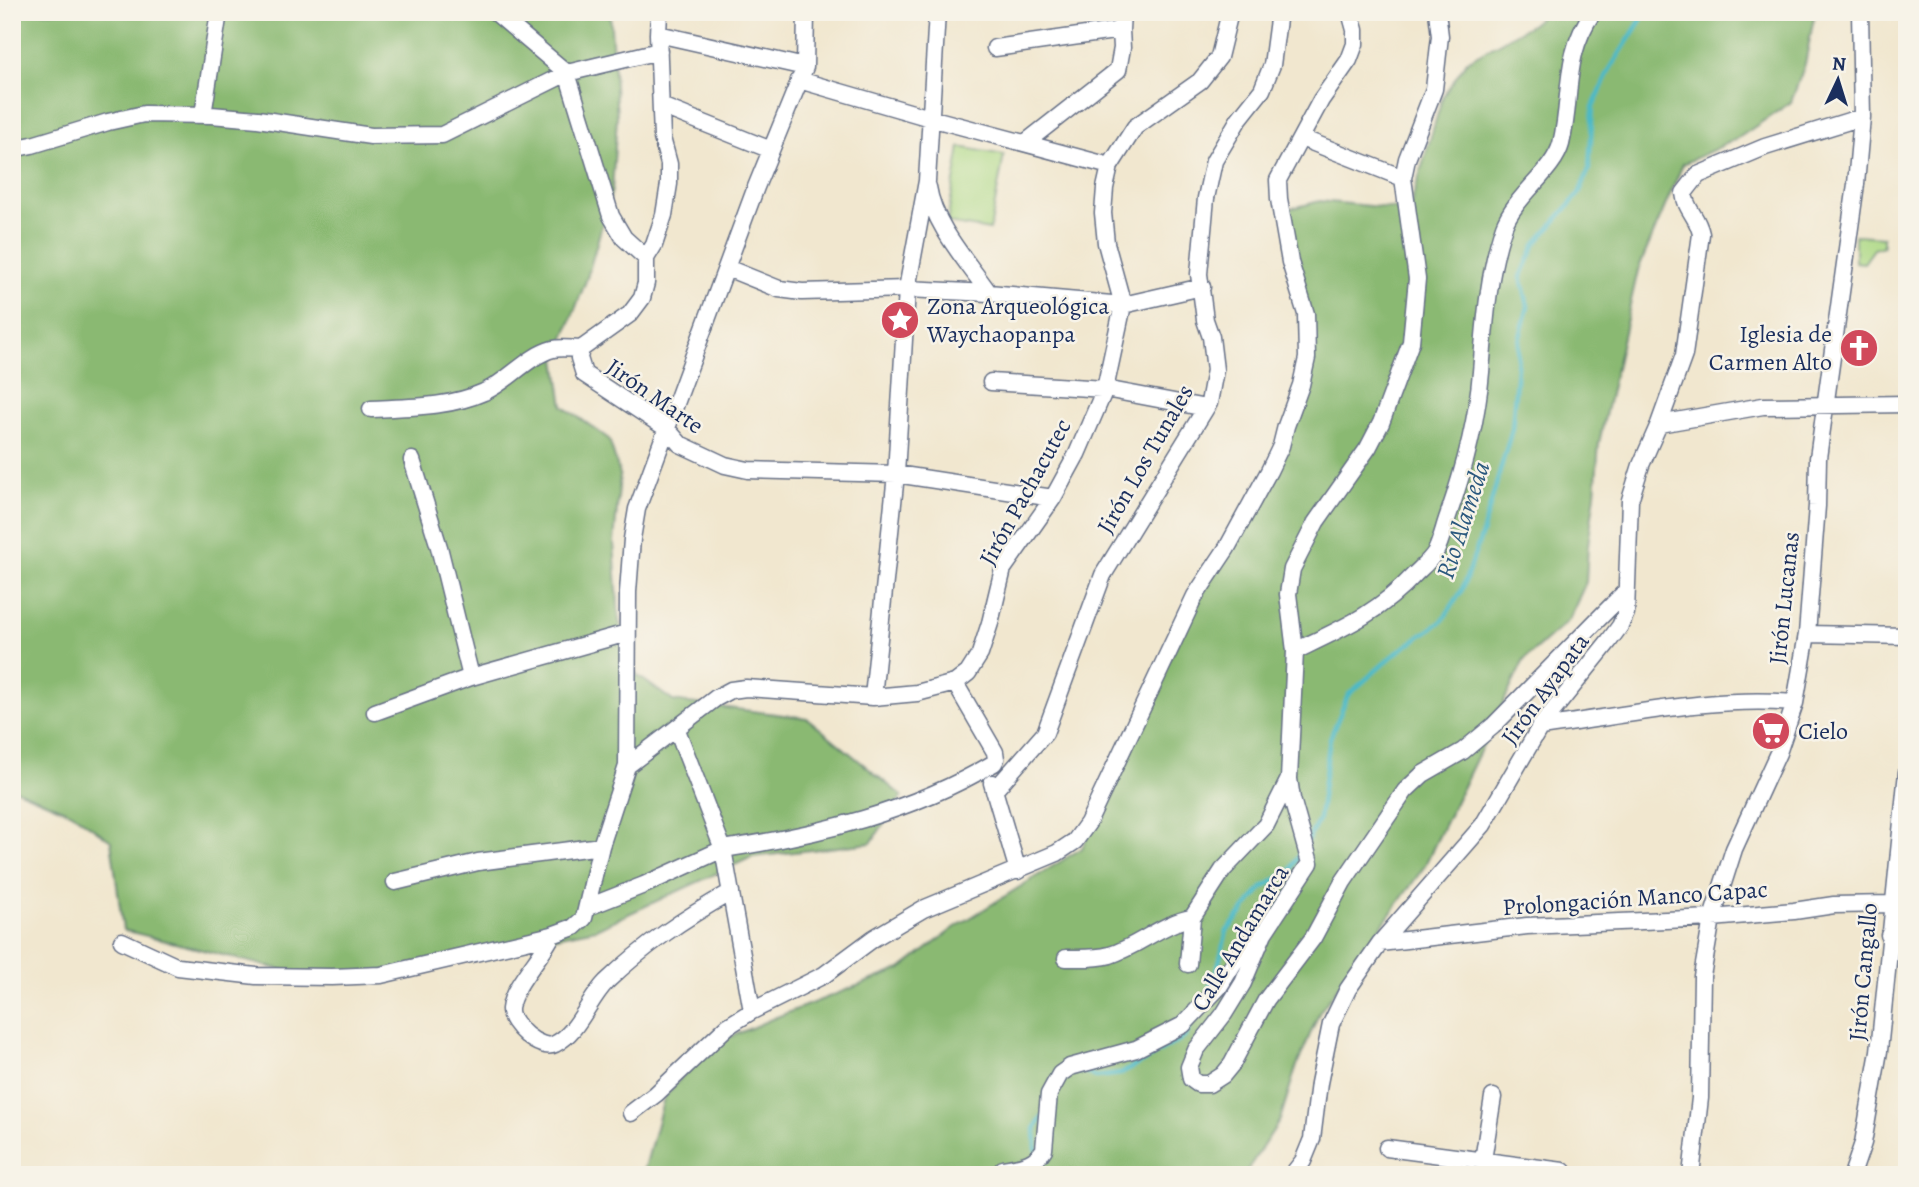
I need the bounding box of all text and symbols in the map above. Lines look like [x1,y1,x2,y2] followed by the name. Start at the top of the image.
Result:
[1804,46,1874,116] north arrow
[1831,51,1847,78] text: N
[926,290,1110,350] place label: Zona Arqueológica Waychaopanpa
[879,299,921,341] place icon: Zona Arqueológica Waychaopanpa
[1709,318,1832,378] place label: Iglesia de Carmen Alto
[1838,327,1880,369] church icon: Iglesia de Carmen Alto
[600,351,710,441] street label: Jirón Marte
[1089,378,1201,540] street label: Jirón Los Tunales
[971,413,1079,571] street label: Jirón Pachacutec
[1428,457,1498,583] water label: Rio Alameda
[1761,530,1807,666] street label: Jirón Lucanas
[1494,626,1597,751] street label: Jirón Ayapata
[1750,710,1792,752] supermarket icon: Cielo
[1798,715,1848,747] place label: Cielo
[1184,858,1297,1017] street label: Calle Andamarca
[1501,873,1769,923] street label: Prolongación Manco Capac
[1841,901,1885,1043] street label: Jirón Cangallo

